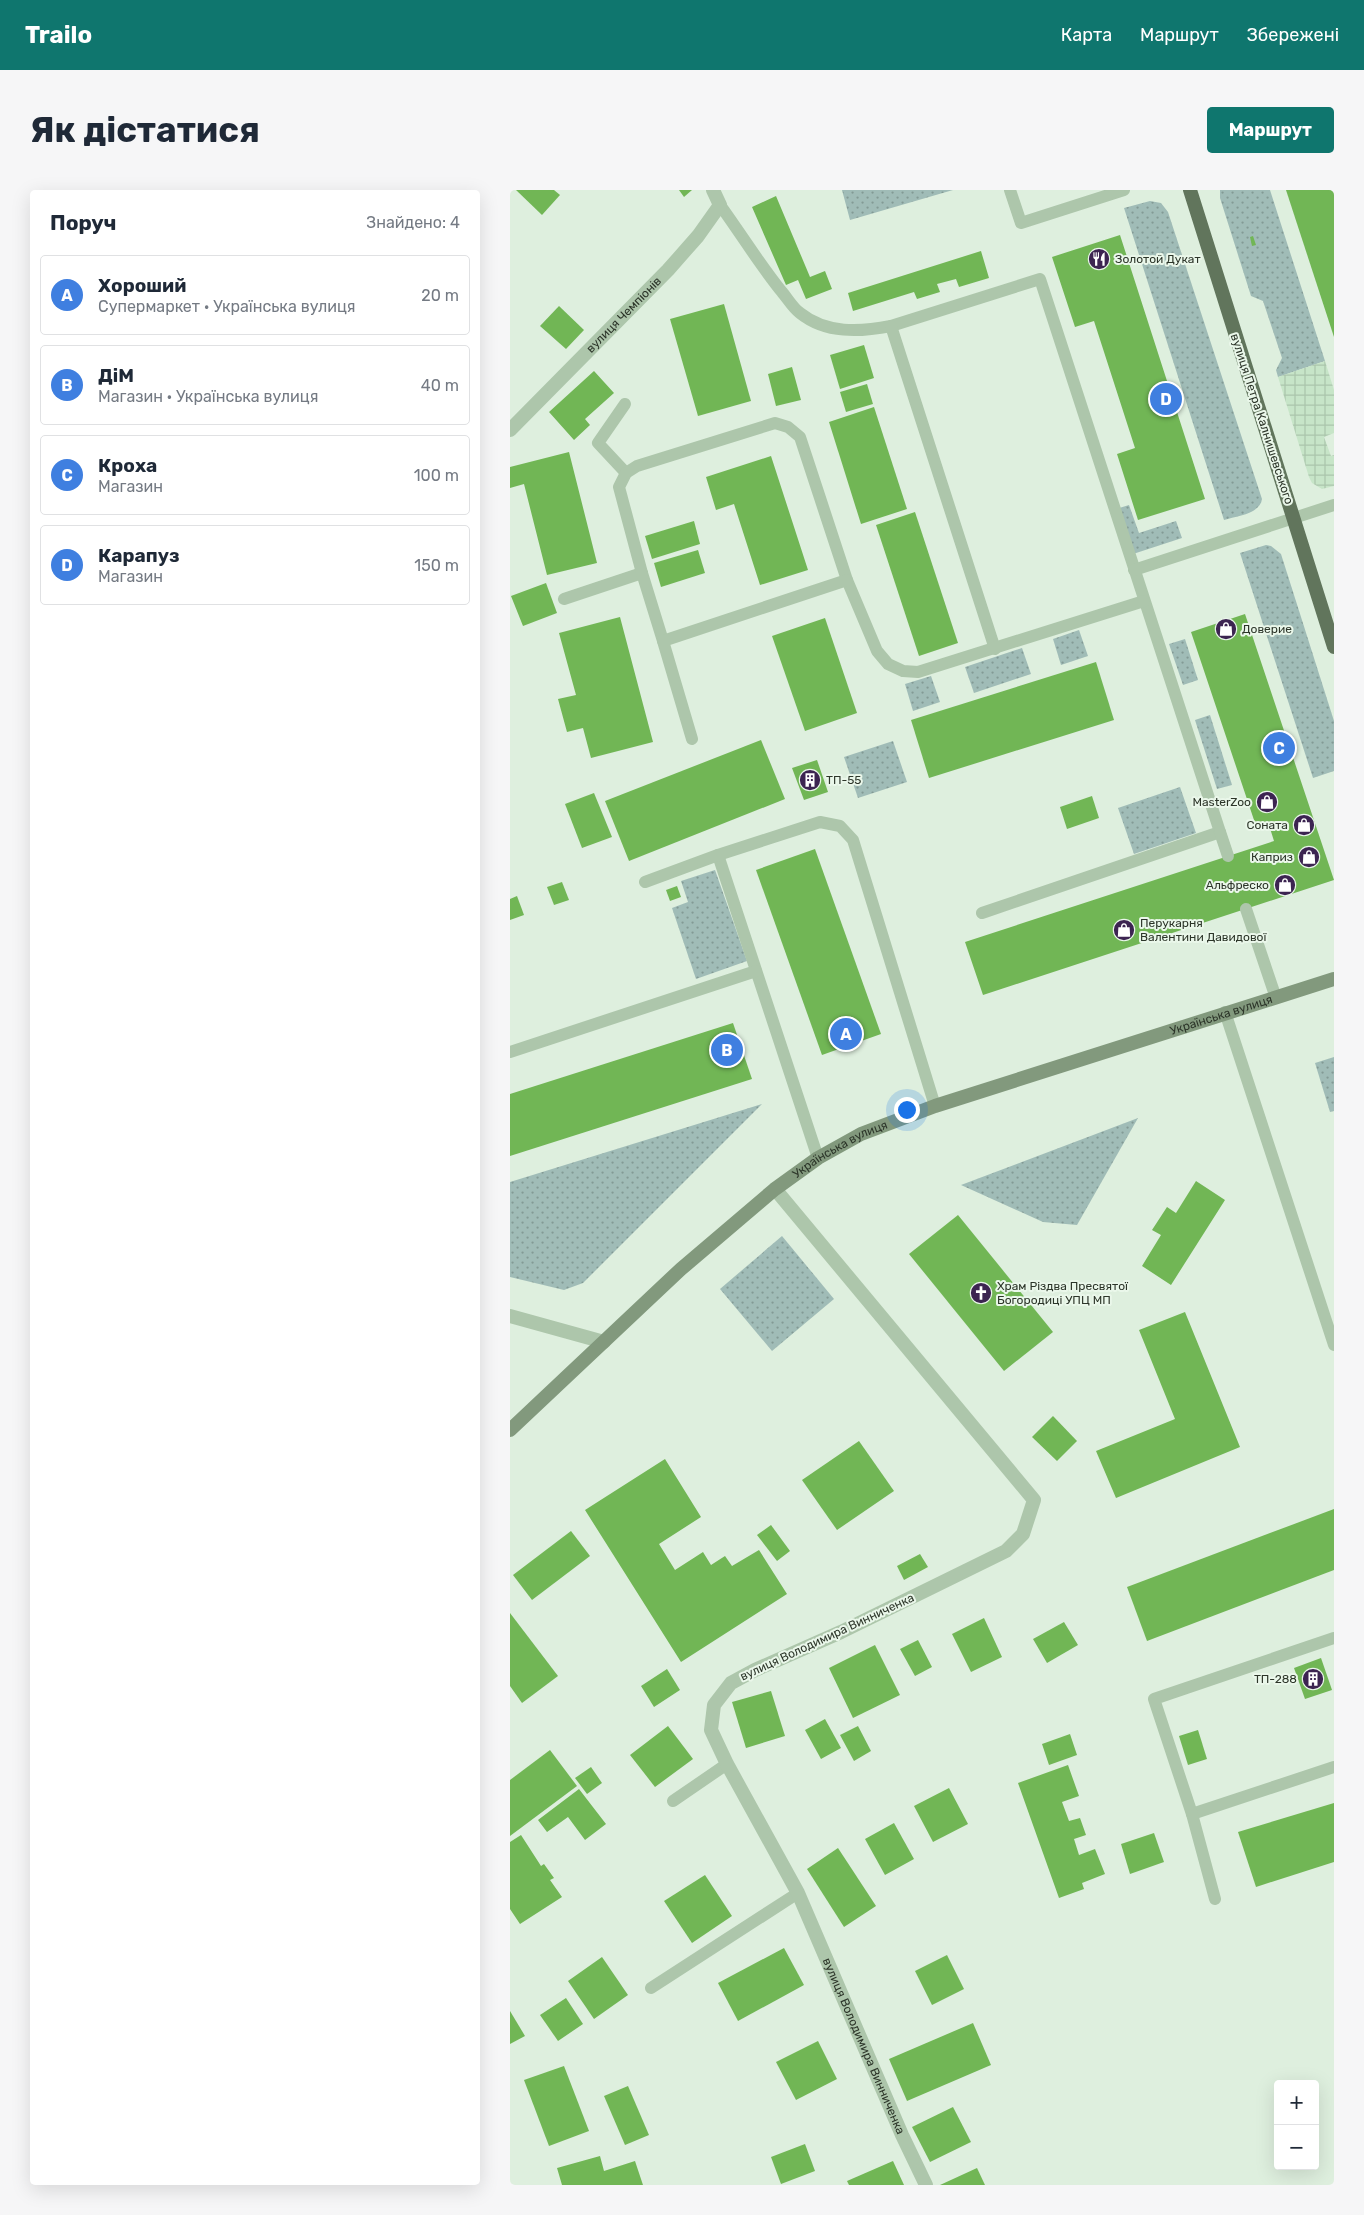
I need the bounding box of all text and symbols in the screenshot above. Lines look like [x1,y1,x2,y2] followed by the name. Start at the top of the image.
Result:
[25,21,92,49] text: Trailo
[1061,24,1112,46] text: Карта
[1140,24,1219,46] text: Маршрут
[1247,24,1339,46] text: Збережені
[1207,107,1334,153] button: Маршрут
[30,109,260,151] text: Як дістатися
[50,210,116,235] text: Поруч
[366,213,460,232] text: Знайдено: 4
[1087,247,1111,271] restaurant icon: Золотой Дукат
[1115,252,1201,266] place label: Золотой Дукат
[98,274,186,297] text: Хороший
[583,274,664,356] street label: вулиця Чемпіонів
[61,286,73,305] text: A
[421,286,459,305] text: 20 m
[98,297,356,316] text: Супермаркет · Українська вулиця
[1228,332,1296,506] street label: вулиця Петра Калнишевського
[98,364,134,387] text: ДіМ
[61,376,73,395] text: B
[421,376,459,395] text: 40 m
[1150,380,1182,418] pin: D
[98,387,318,406] text: Магазин · Українська вулиця
[98,454,157,477] text: Кроха
[61,466,73,485] text: C
[414,466,459,485] text: 100 m
[98,477,163,496] text: Магазин
[98,544,180,567] text: Карапуз
[61,556,73,575] text: D
[414,556,459,575] text: 150 m
[98,567,163,586] text: Магазин
[1214,617,1238,641] shop icon: Доверие
[1242,622,1292,636] place label: Доверие
[1263,729,1295,767] pin: C
[798,768,822,792] building icon: ТП-55
[826,773,861,787] place label: ТП-55
[1255,790,1279,814] shop icon: MasterZoo
[1192,795,1251,809] place label: MasterZoo
[1292,813,1316,837] shop icon: Соната
[1246,818,1288,832] place label: Соната
[1297,845,1321,869] shop icon: Каприз
[1251,850,1293,864] place label: Каприз
[1273,873,1297,897] shop icon: Альфреско
[1206,878,1269,892] place label: Альфреско
[1140,916,1268,944] place label: Перукарня Валентини Давидової
[1112,918,1136,942] shop icon: Перукарня Валентини Давидової
[1168,992,1274,1038] street label: Українська вулиця
[830,1015,862,1053] pin: A
[711,1031,743,1069] pin: B
[894,1097,920,1123] your location
[790,1118,890,1181] street label: Українська вулиця
[997,1279,1129,1307] place label: Храм Різдва Пресвятої Богородиці УПЦ МП
[969,1281,993,1305] church icon: Храм Різдва Пресвятої Богородиці УПЦ МП
[738,1590,916,1684] street label: вулиця Володимира Винниченка
[1301,1667,1325,1691] building icon: ТП-288
[1254,1672,1297,1686] place label: ТП-288
[820,1956,908,2136] street label: вулиця Володимира Винниченка
[1274,2080,1319,2170] map controls
[1274,2080,1319,2125] button: +
[1274,2125,1319,2170] button: −

